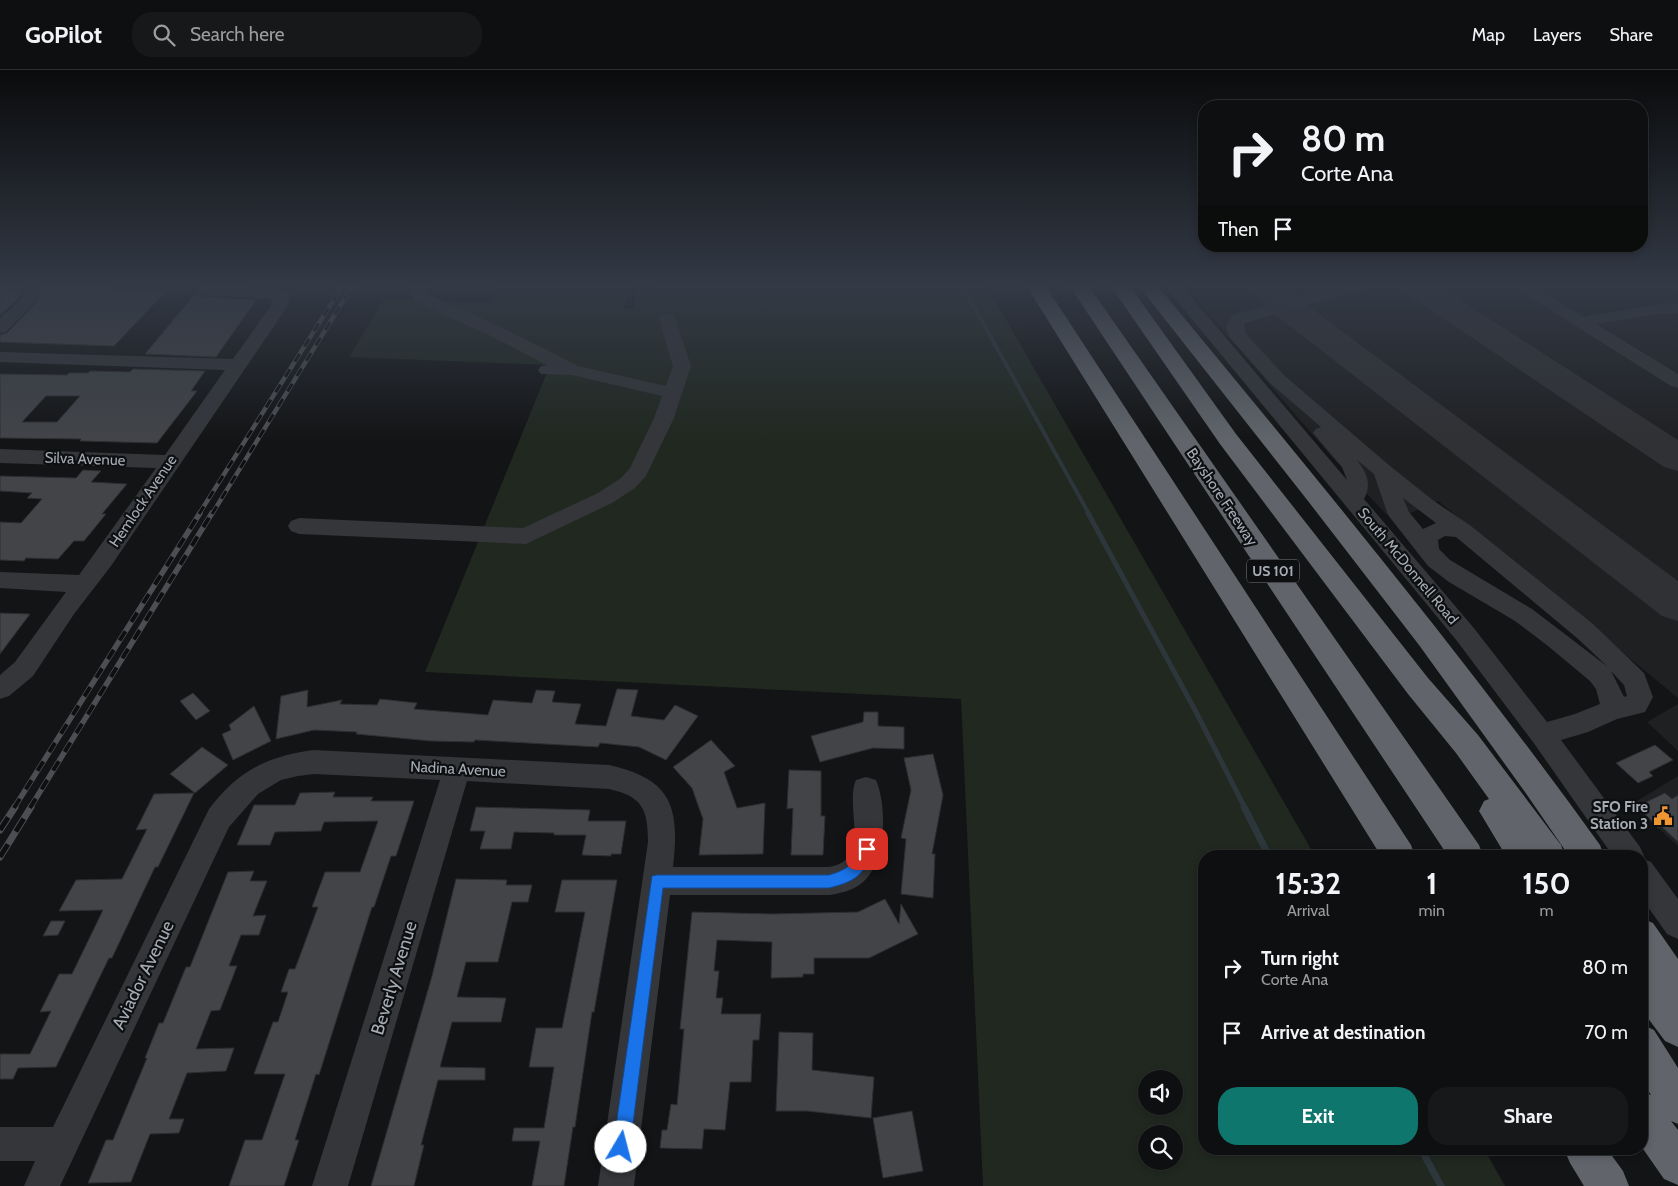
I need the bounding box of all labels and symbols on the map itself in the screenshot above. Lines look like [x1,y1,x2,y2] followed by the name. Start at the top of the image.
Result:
[1183,445,1262,550] street label: Bayshore Freeway
[44,449,126,469] street label: Silva Avenue
[106,451,181,551] street label: Hemlock Avenue
[1354,504,1462,628] street label: South McDonnell Road
[1247,560,1299,582] road number: US 101
[410,758,507,781] street label: Nadina Avenue
[1590,798,1648,833] place label: SFO Fire Station 3
[1652,805,1674,827] public building icon: SFO Fire Station 3
[846,828,888,870] pin
[107,917,179,1033] street label: Aviador Avenue
[366,918,422,1038] street label: Beverly Avenue
[594,1120,646,1172] position arrow

